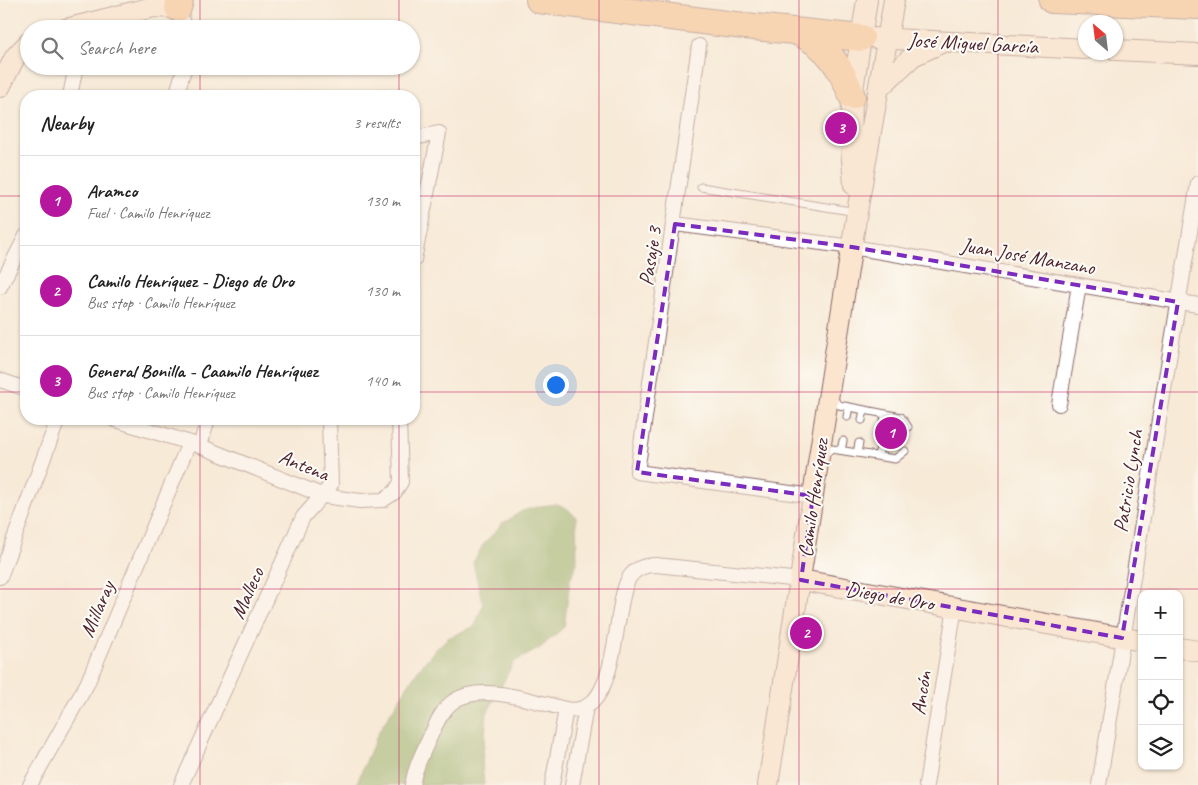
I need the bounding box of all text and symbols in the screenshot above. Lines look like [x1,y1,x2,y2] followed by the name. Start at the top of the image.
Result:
[1078,15,1123,60] north arrow
[20,20,420,75] search box
[906,27,1040,59] street label: José Miguel García
[38,34,66,62] icon: search
[78,36,155,60] text: Search here
[825,109,857,147] pin: 3
[40,110,93,136] text: Nearby
[353,113,400,133] text: 3 results
[87,179,138,203] text: Aramco
[52,191,60,211] text: 1
[366,191,400,211] text: 130 m
[87,203,210,223] text: Fuel · Camilo Henríquez
[633,223,668,287] street label: Pasaje 3
[958,231,1098,281] street label: Juan José Manzano
[87,269,294,293] text: Camilo Henríquez - Diego de Oro
[52,281,60,301] text: 2
[366,281,400,301] text: 130 m
[87,293,235,313] text: Bus stop · Camilo Henríquez
[87,359,317,383] text: General Bonilla - Caamilo Henríquez
[52,371,60,391] text: 3
[366,371,400,391] text: 140 m
[543,372,569,398] your location
[87,383,235,403] text: Bus stop · Camilo Henríquez
[875,414,907,452] pin: 1
[1107,427,1149,534] street label: Patricio Lynch
[792,435,835,559] street label: Camilo Henríquez
[275,443,334,487] street label: Antena
[224,562,270,623] street label: Malleco
[74,575,121,641] street label: Millaray
[844,575,938,617] street label: Diego de Oro
[1138,590,1183,770] map controls
[1138,590,1183,635] button: +
[790,614,822,652] pin: 2
[1138,635,1183,680] button: −
[905,669,937,717] street label: Ancón
[1138,680,1183,725] button: locate
[1138,725,1183,770] button: layers

